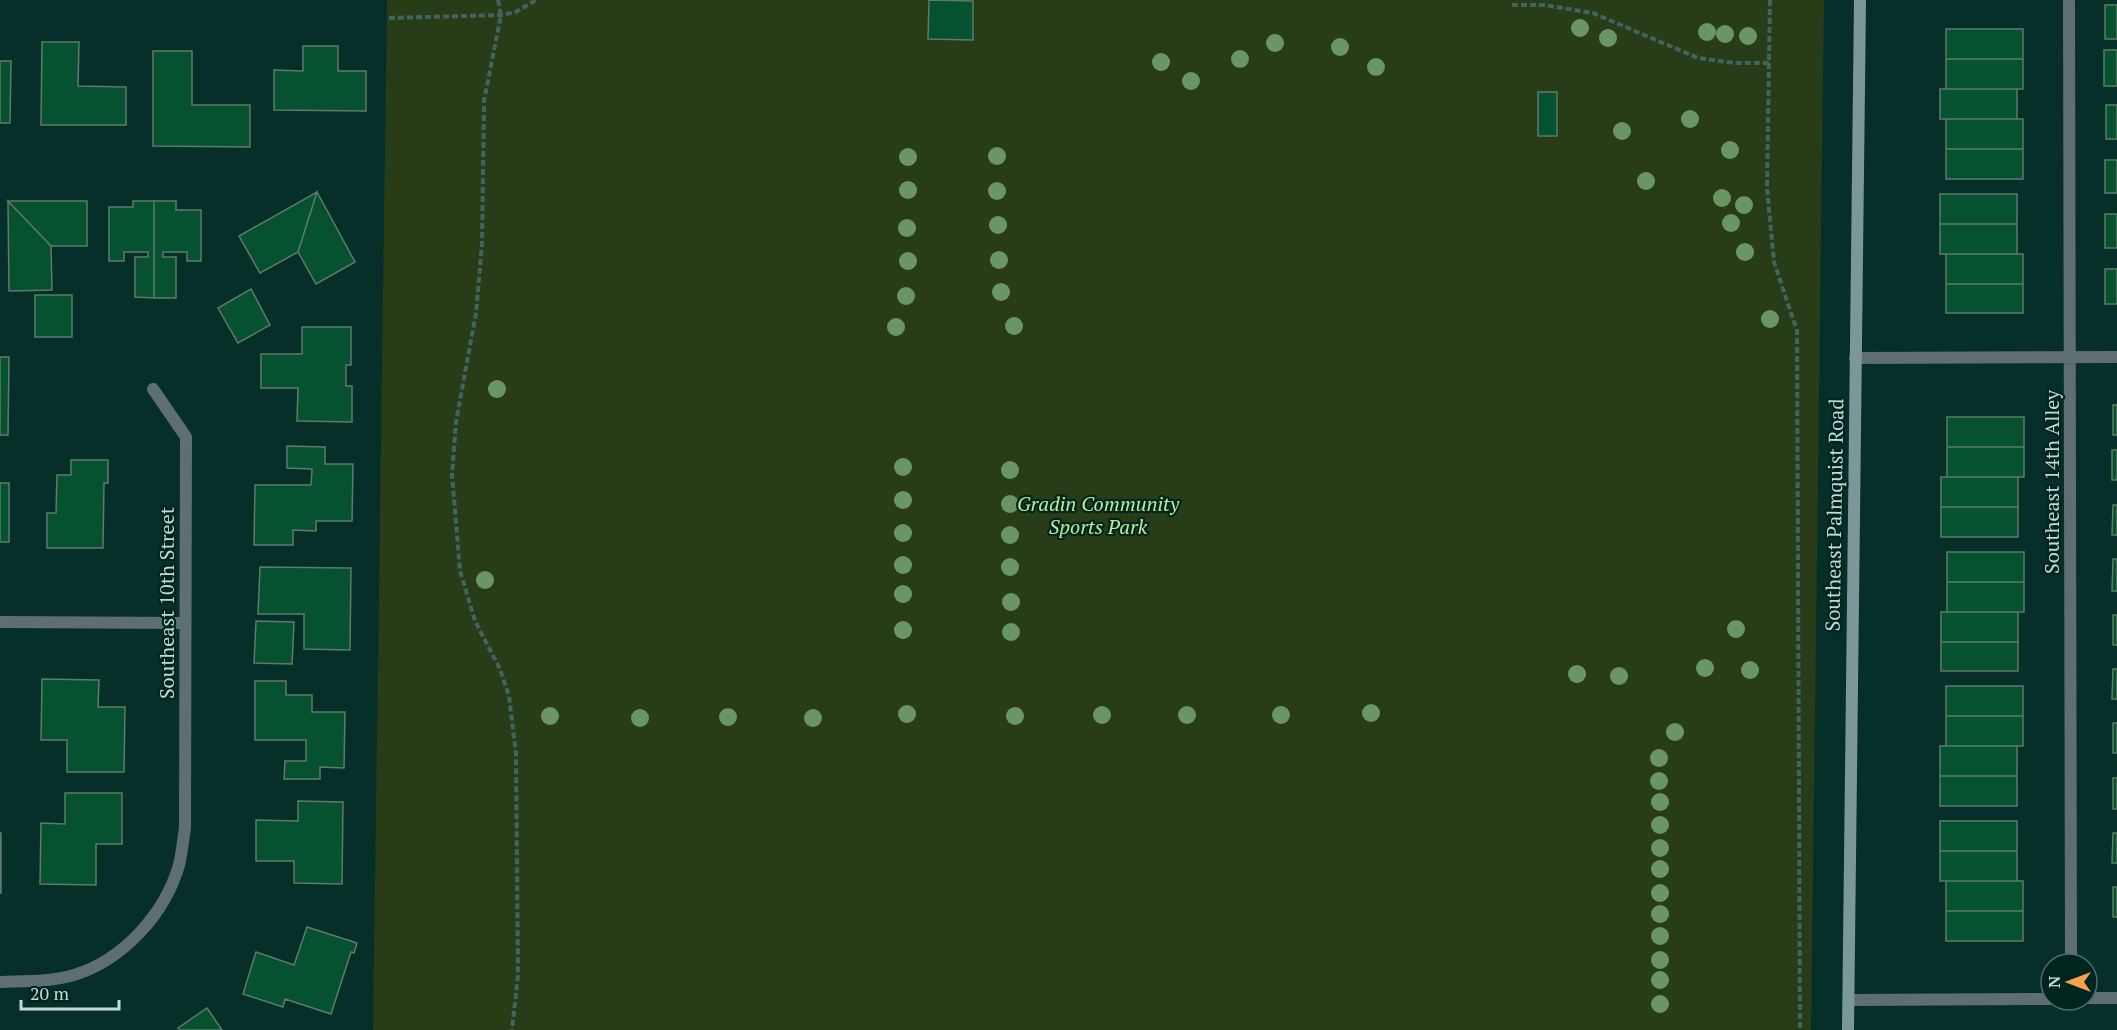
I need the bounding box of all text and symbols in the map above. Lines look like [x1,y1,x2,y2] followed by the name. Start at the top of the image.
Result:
[2038,389,2065,574] street label: Southeast 14th Alley
[1818,398,1850,632] street label: Southeast Palmquist Road
[1017,490,1180,540] park label: Gradin Community Sports Park
[153,506,180,699] street label: Southeast 10th Street
[2039,952,2099,1012] north arrow
[21,973,118,1011] scale bar
[2043,976,2065,988] text: N
[30,981,70,1005] text: 20 m

